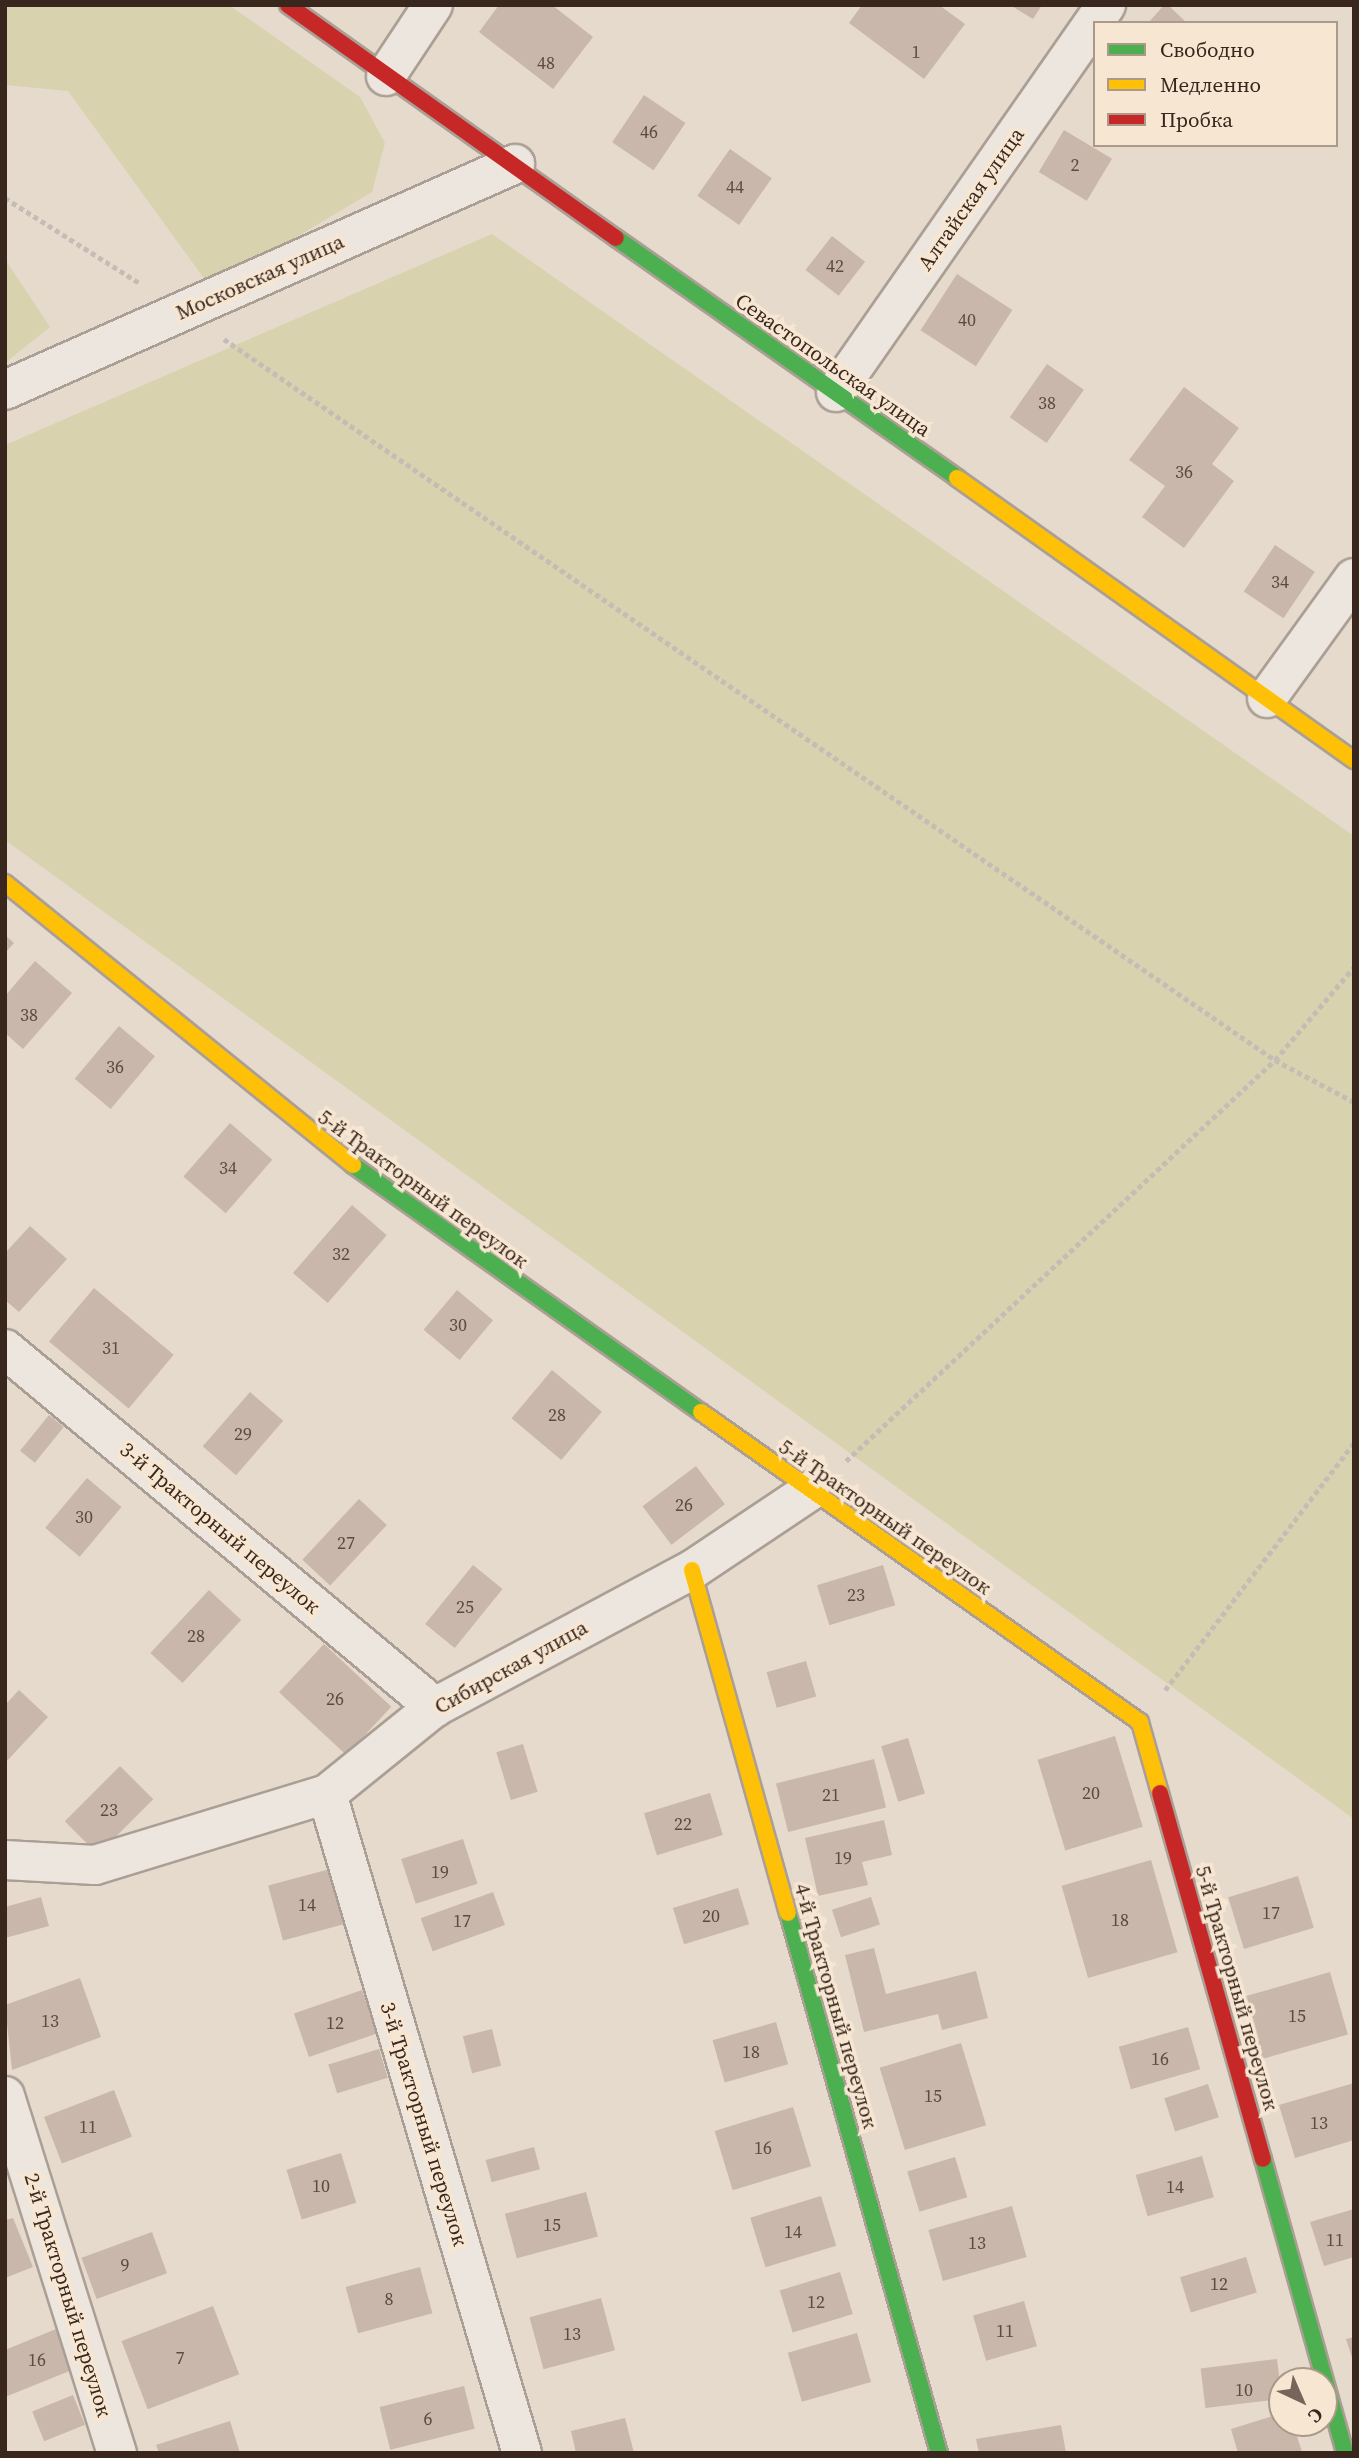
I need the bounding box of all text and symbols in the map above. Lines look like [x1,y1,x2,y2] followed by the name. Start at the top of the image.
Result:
[1093,21,1338,147] legend
[1160,35,1255,64] text: Свободно
[912,41,920,63] house number: 1
[537,52,555,74] house number: 48
[1160,70,1261,99] text: Медленно
[1160,105,1233,134] text: Пробка
[640,121,658,143] house number: 46
[912,123,1030,275] street label: Алтайская улица
[1071,154,1079,176] house number: 2
[726,176,744,198] house number: 44
[172,229,348,325] street label: Московская улица
[826,255,844,277] house number: 42
[731,288,935,442] street label: Севастопольская улица
[958,309,976,331] house number: 40
[1038,392,1056,414] house number: 38
[1175,461,1193,483] house number: 36
[1271,571,1289,593] house number: 34
[20,1004,38,1026] house number: 38
[106,1056,124,1078] house number: 36
[313,1104,533,1274] street label: 5-й Тракторный переулок
[219,1157,237,1179] house number: 34
[332,1243,350,1265] house number: 32
[449,1314,467,1336] house number: 30
[102,1337,120,1359] house number: 31
[548,1404,566,1426] house number: 28
[234,1423,252,1445] house number: 29
[774,1434,996,1600] street label: 5-й Тракторный переулок
[115,1437,325,1619] street label: 3-й Тракторный переулок
[675,1494,693,1516] house number: 26
[75,1506,93,1528] house number: 30
[337,1532,355,1554] house number: 27
[847,1584,865,1606] house number: 23
[456,1596,474,1618] house number: 25
[430,1615,592,1719] street label: Сибирская улица
[187,1625,205,1647] house number: 28
[326,1688,344,1710] house number: 26
[1082,1782,1100,1804] house number: 20
[822,1784,840,1806] house number: 21
[100,1799,118,1821] house number: 23
[674,1813,692,1835] house number: 22
[834,1847,852,1869] house number: 19
[431,1861,449,1883] house number: 19
[1190,1862,1284,2114] street label: 5-й Тракторный переулок
[789,1880,883,2132] street label: 4-й Тракторный переулок
[298,1894,316,1916] house number: 14
[1262,1902,1280,1924] house number: 17
[702,1905,720,1927] house number: 20
[1111,1909,1129,1931] house number: 18
[453,1910,471,1932] house number: 17
[375,1999,473,2249] street label: 3-й Тракторный переулок
[1288,2005,1306,2027] house number: 15
[41,2010,59,2032] house number: 13
[326,2012,344,2034] house number: 12
[742,2041,760,2063] house number: 18
[1151,2048,1169,2070] house number: 16
[924,2085,942,2107] house number: 15
[1310,2112,1328,2134] house number: 13
[79,2116,97,2138] house number: 11
[754,2137,772,2159] house number: 16
[19,2170,117,2420] street label: 2-й Тракторный переулок
[312,2175,330,2197] house number: 10
[1166,2176,1184,2198] house number: 14
[543,2214,561,2236] house number: 15
[784,2221,802,2243] house number: 14
[1326,2229,1344,2251] house number: 11
[968,2232,986,2254] house number: 13
[121,2254,129,2276] house number: 9
[1210,2273,1228,2295] house number: 12
[385,2288,393,2310] house number: 8
[807,2291,825,2313] house number: 12
[996,2320,1014,2342] house number: 11
[563,2323,581,2345] house number: 13
[176,2347,184,2369] house number: 7
[28,2349,46,2371] house number: 16
[1268,2367,1338,2437] north arrow
[1235,2379,1253,2401] house number: 10
[1303,2402,1329,2429] text: С
[424,2408,432,2430] house number: 6

